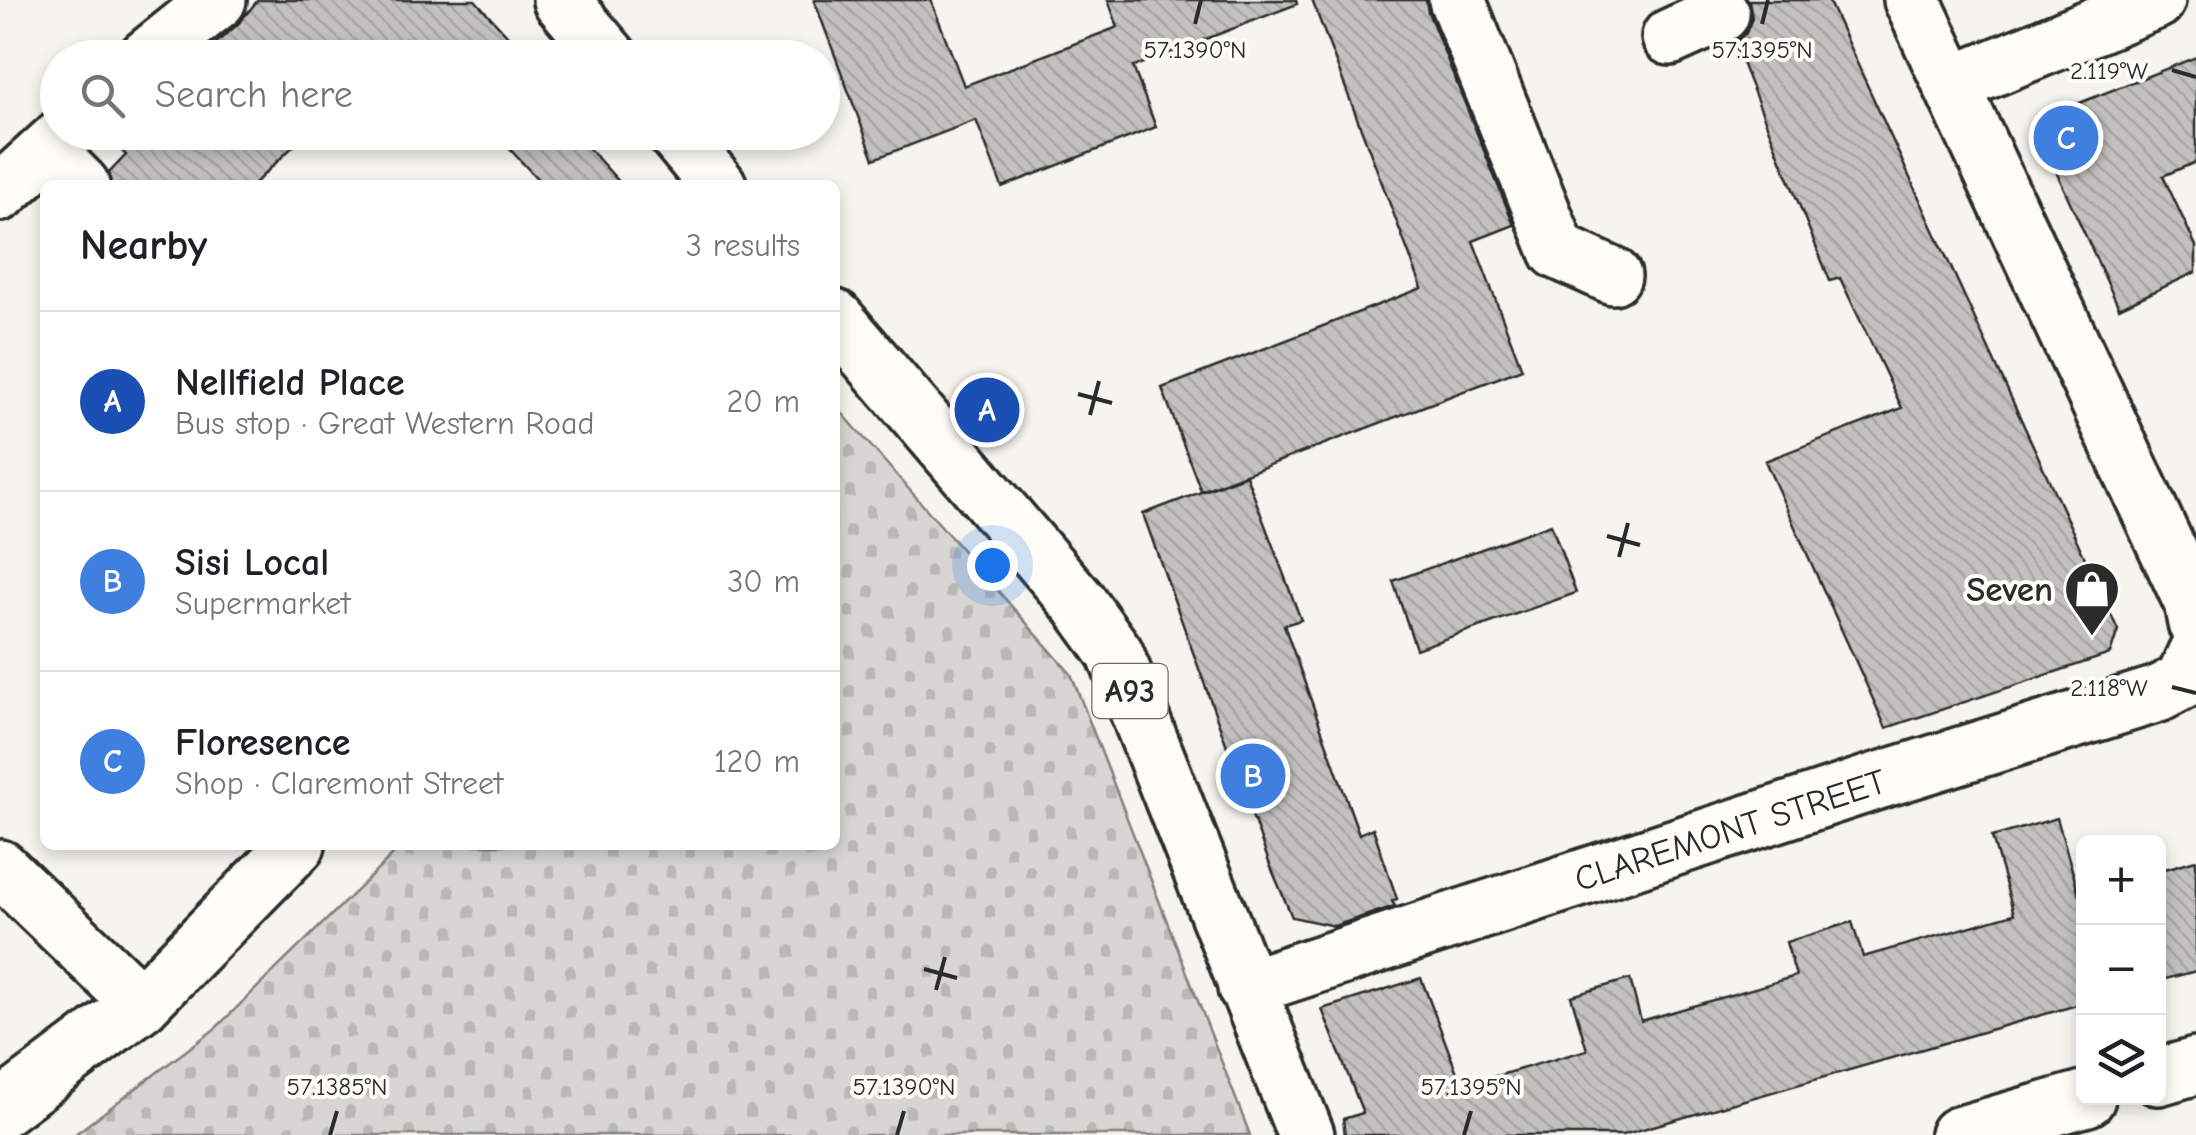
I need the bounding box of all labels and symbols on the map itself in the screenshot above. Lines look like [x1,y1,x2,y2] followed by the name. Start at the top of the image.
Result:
[1144,35,1246,64] text: 57.1390°N
[1711,35,1813,64] text: 57.1395°N
[2070,56,2148,85] text: 2.119°W
[2034,100,2098,176] pin: C
[954,372,1020,448] pin: A
[967,540,1018,591] your location
[2062,559,2122,638] shop icon: Seven
[1966,569,2053,610] place label: Seven
[1092,664,1168,718] road number: A93
[2070,673,2148,702] text: 2.118°W
[1220,738,1286,814] pin: B
[1569,761,1891,900] street label: CLAREMONT STREET
[287,1072,387,1101] text: 57.1385°N
[853,1072,955,1101] text: 57.1390°N
[1420,1072,1522,1101] text: 57.1395°N

